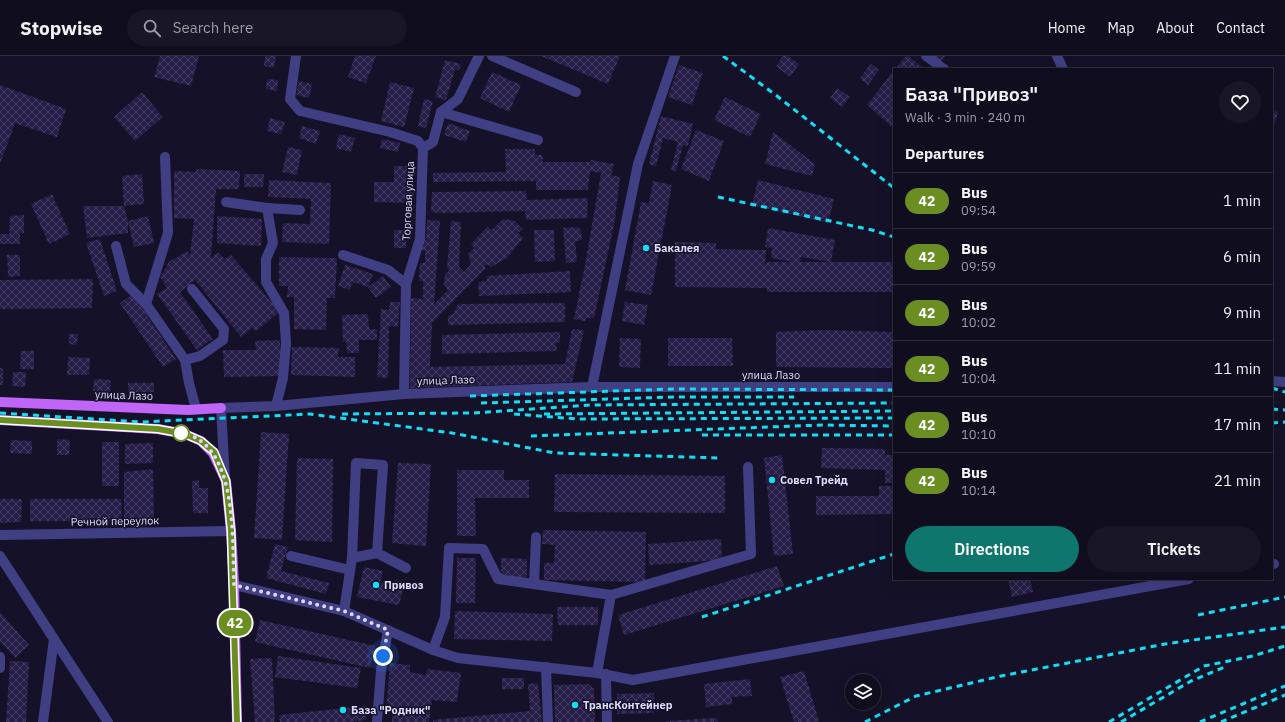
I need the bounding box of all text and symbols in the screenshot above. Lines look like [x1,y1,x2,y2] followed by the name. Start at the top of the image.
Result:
[127,10,407,46] search box
[20,16,103,40] text: Stopwise
[141,17,163,39] icon: search
[173,18,253,37] text: Search here
[1048,19,1085,37] text: Home
[1107,19,1134,37] text: Map
[1156,19,1194,37] text: About
[1216,19,1265,37] text: Contact
[1219,81,1261,123] button: heart
[905,82,1038,106] text: База "Привоз"
[905,109,1025,126] text: Walk · 3 min · 240 m
[905,144,984,163] text: Departures
[399,161,417,241] street label: Торговая улица
[961,183,988,202] text: Bus
[1223,191,1261,210] text: 1 min
[919,192,935,210] text: 42
[961,202,996,219] text: 09:54
[961,239,988,258] text: Bus
[654,241,699,255] place label: Бакалея
[641,243,651,253] marker: Бакалея
[1223,247,1261,266] text: 6 min
[919,248,935,266] text: 42
[961,258,996,275] text: 09:59
[961,295,988,314] text: Bus
[1223,303,1261,322] text: 9 min
[919,304,935,322] text: 42
[961,314,996,331] text: 10:02
[961,351,988,370] text: Bus
[1214,359,1261,378] text: 11 min
[919,360,935,378] text: 42
[742,368,800,382] street label: улица Лазо
[961,370,996,387] text: 10:04
[417,372,475,388] street label: улица Лазо
[95,387,153,403] street label: улица Лазо
[961,407,988,426] text: Bus
[1214,415,1261,434] text: 17 min
[919,416,935,434] text: 42
[172,424,190,442] unlabelled marker
[961,426,996,443] text: 10:10
[961,463,988,482] text: Bus
[1214,471,1261,490] text: 21 min
[919,472,935,490] text: 42
[780,473,849,487] place label: Совел Трейд
[767,475,777,485] marker: Совел Трейд
[961,482,996,499] text: 10:14
[71,513,159,529] street label: Речной переулок
[905,526,1079,572] button: Directions
[1087,526,1261,572] button: Tickets
[384,578,424,592] place label: Привоз
[371,580,381,590] marker: Привоз
[217,610,253,636] line badge: 42
[227,614,243,632] text: 42
[373,646,393,666] your location
[845,674,881,710] map controls
[845,674,881,710] button: layers
[583,698,673,712] place label: ТрансКонтейнер
[570,700,580,710] marker: ТрансКонтейнер
[351,703,430,717] place label: База "Родник"
[338,705,348,715] marker: База "Родник"

